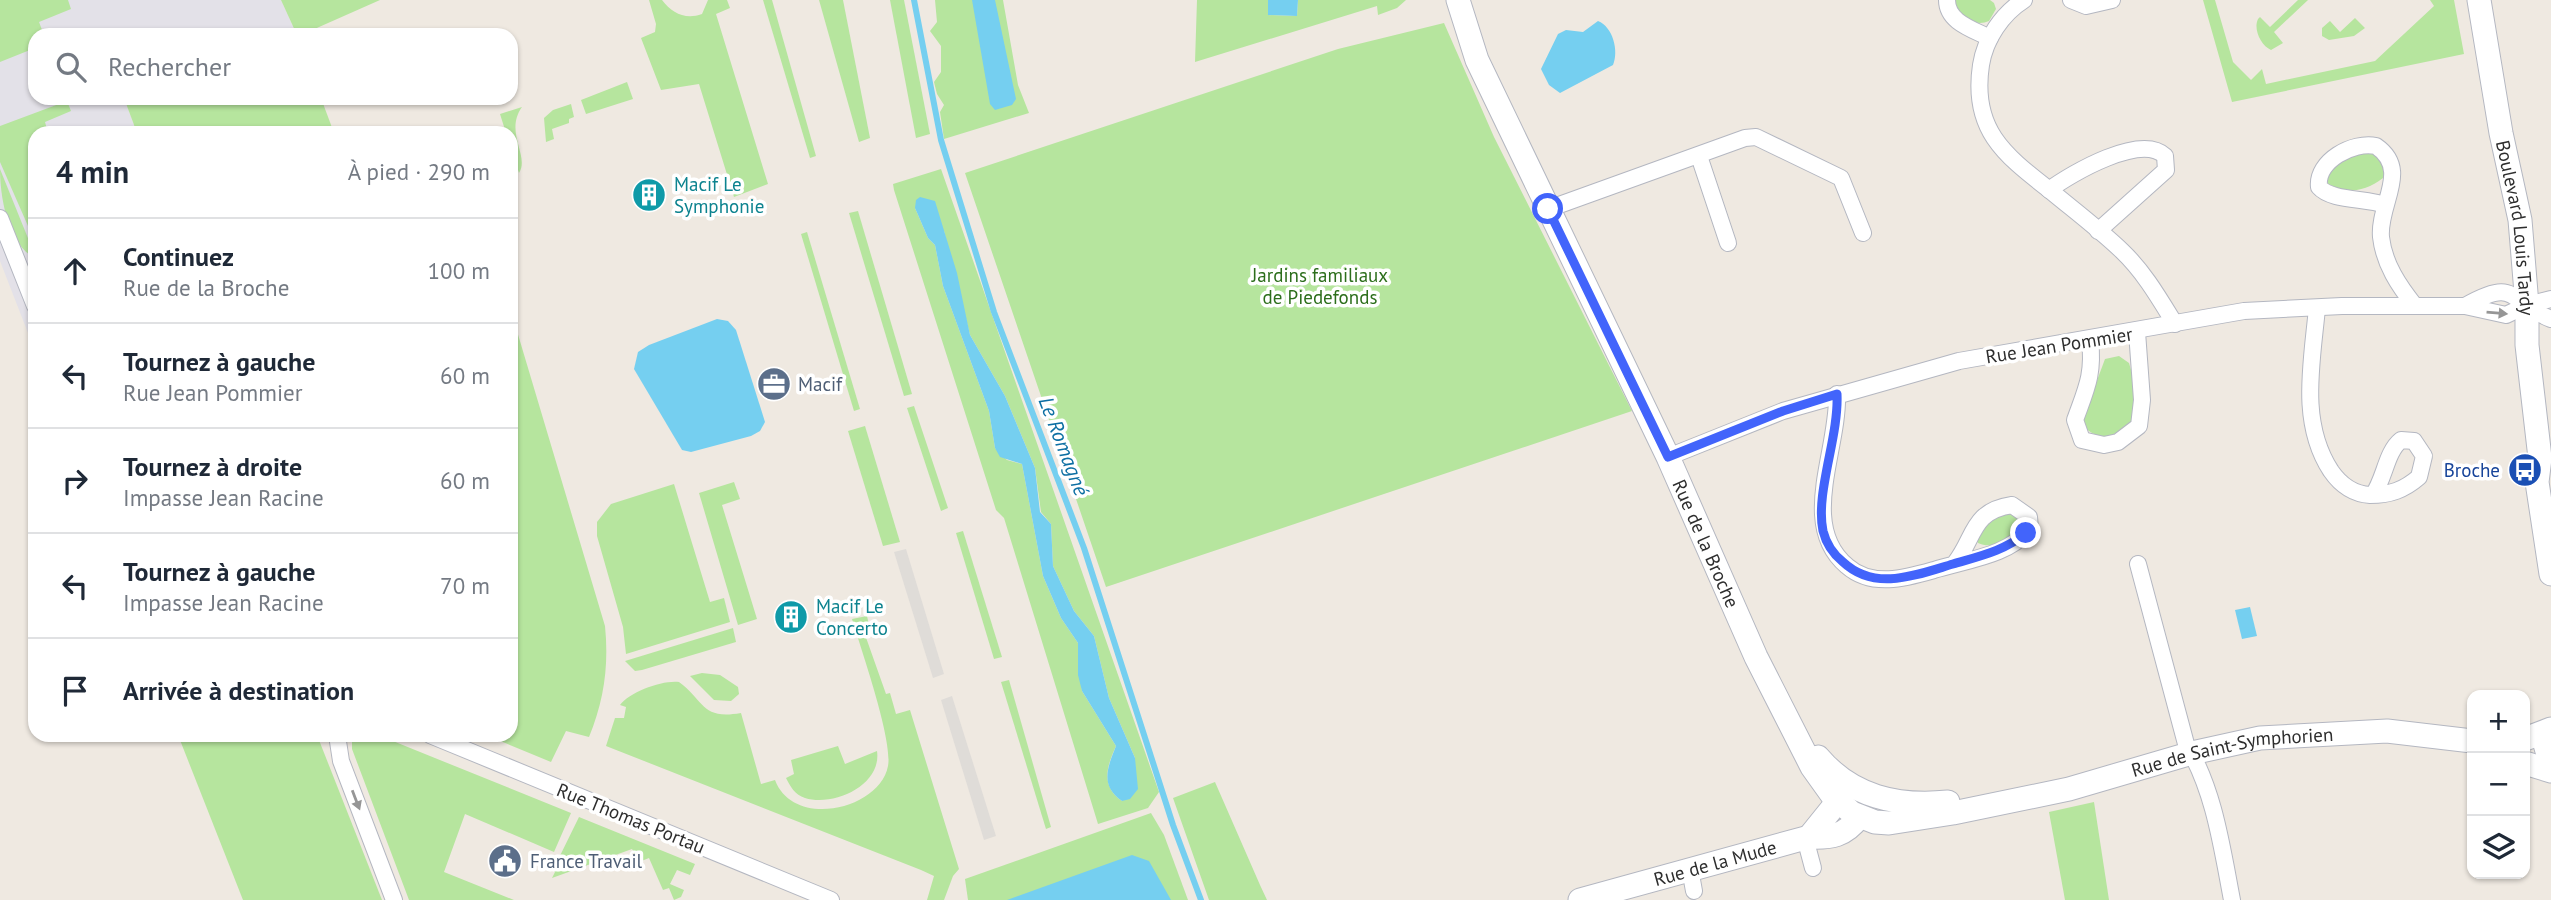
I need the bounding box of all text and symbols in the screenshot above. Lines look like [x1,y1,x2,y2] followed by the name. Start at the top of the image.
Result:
[28,28,518,105] search box
[52,48,90,86] icon: search
[108,50,231,83] text: Rechercher
[2491,138,2539,316] street label: Boulevard Louis Tardy
[56,152,129,191] text: 4 min
[348,157,490,186] text: À pied · 290 m
[674,172,764,218] place label: Macif Le Symphonie
[630,176,668,214] building icon: Macif Le Symphonie
[1532,193,1563,224] route start
[123,240,234,273] text: Continuez
[56,252,94,290] icon: ahead
[428,256,490,285] text: 100 m
[1251,263,1388,309] park label: Jardins familiaux de Piedefonds
[123,273,289,302] text: Rue de la Broche
[2486,308,2508,319] one-way arrow
[1984,321,2135,368] street label: Rue Jean Pommier
[123,345,315,378] text: Tournez à gauche
[56,357,94,395] icon: left
[440,361,490,390] text: 60 m
[755,365,793,403] office icon: Macif
[798,372,843,396] place label: Macif
[123,378,303,407] text: Rue Jean Pommier
[1033,393,1095,500] water label: Le Romagné
[123,450,302,483] text: Tournez à droite
[2506,451,2544,489] bus stop icon: Broche
[2444,458,2500,482] place label: Broche
[56,462,94,500] icon: right
[440,466,490,495] text: 60 m
[1667,476,1745,611] street label: Rue de la Broche
[123,483,324,512] text: Impasse Jean Racine
[2010,517,2041,548] route end
[123,555,315,588] text: Tournez à gauche
[56,567,94,605] icon: left
[440,571,490,600] text: 70 m
[123,588,324,617] text: Impasse Jean Racine
[816,594,888,640] place label: Macif Le Concerto
[772,598,810,636] building icon: Macif Le Concerto
[56,672,94,710] icon: arrive
[123,674,354,707] text: Arrivée à destination
[2467,690,2530,879] map controls
[2467,690,2530,753] button: +
[2128,722,2334,782] street label: Rue de Saint-Symphorien
[2467,753,2530,816] button: −
[553,777,709,859] street label: Rue Thomas Portau
[350,790,361,811] one-way arrow
[2467,816,2530,879] button: layers
[1651,835,1779,891] street label: Rue de la Mude
[486,842,524,880] public building icon: France Travail
[530,849,642,873] place label: France Travail

